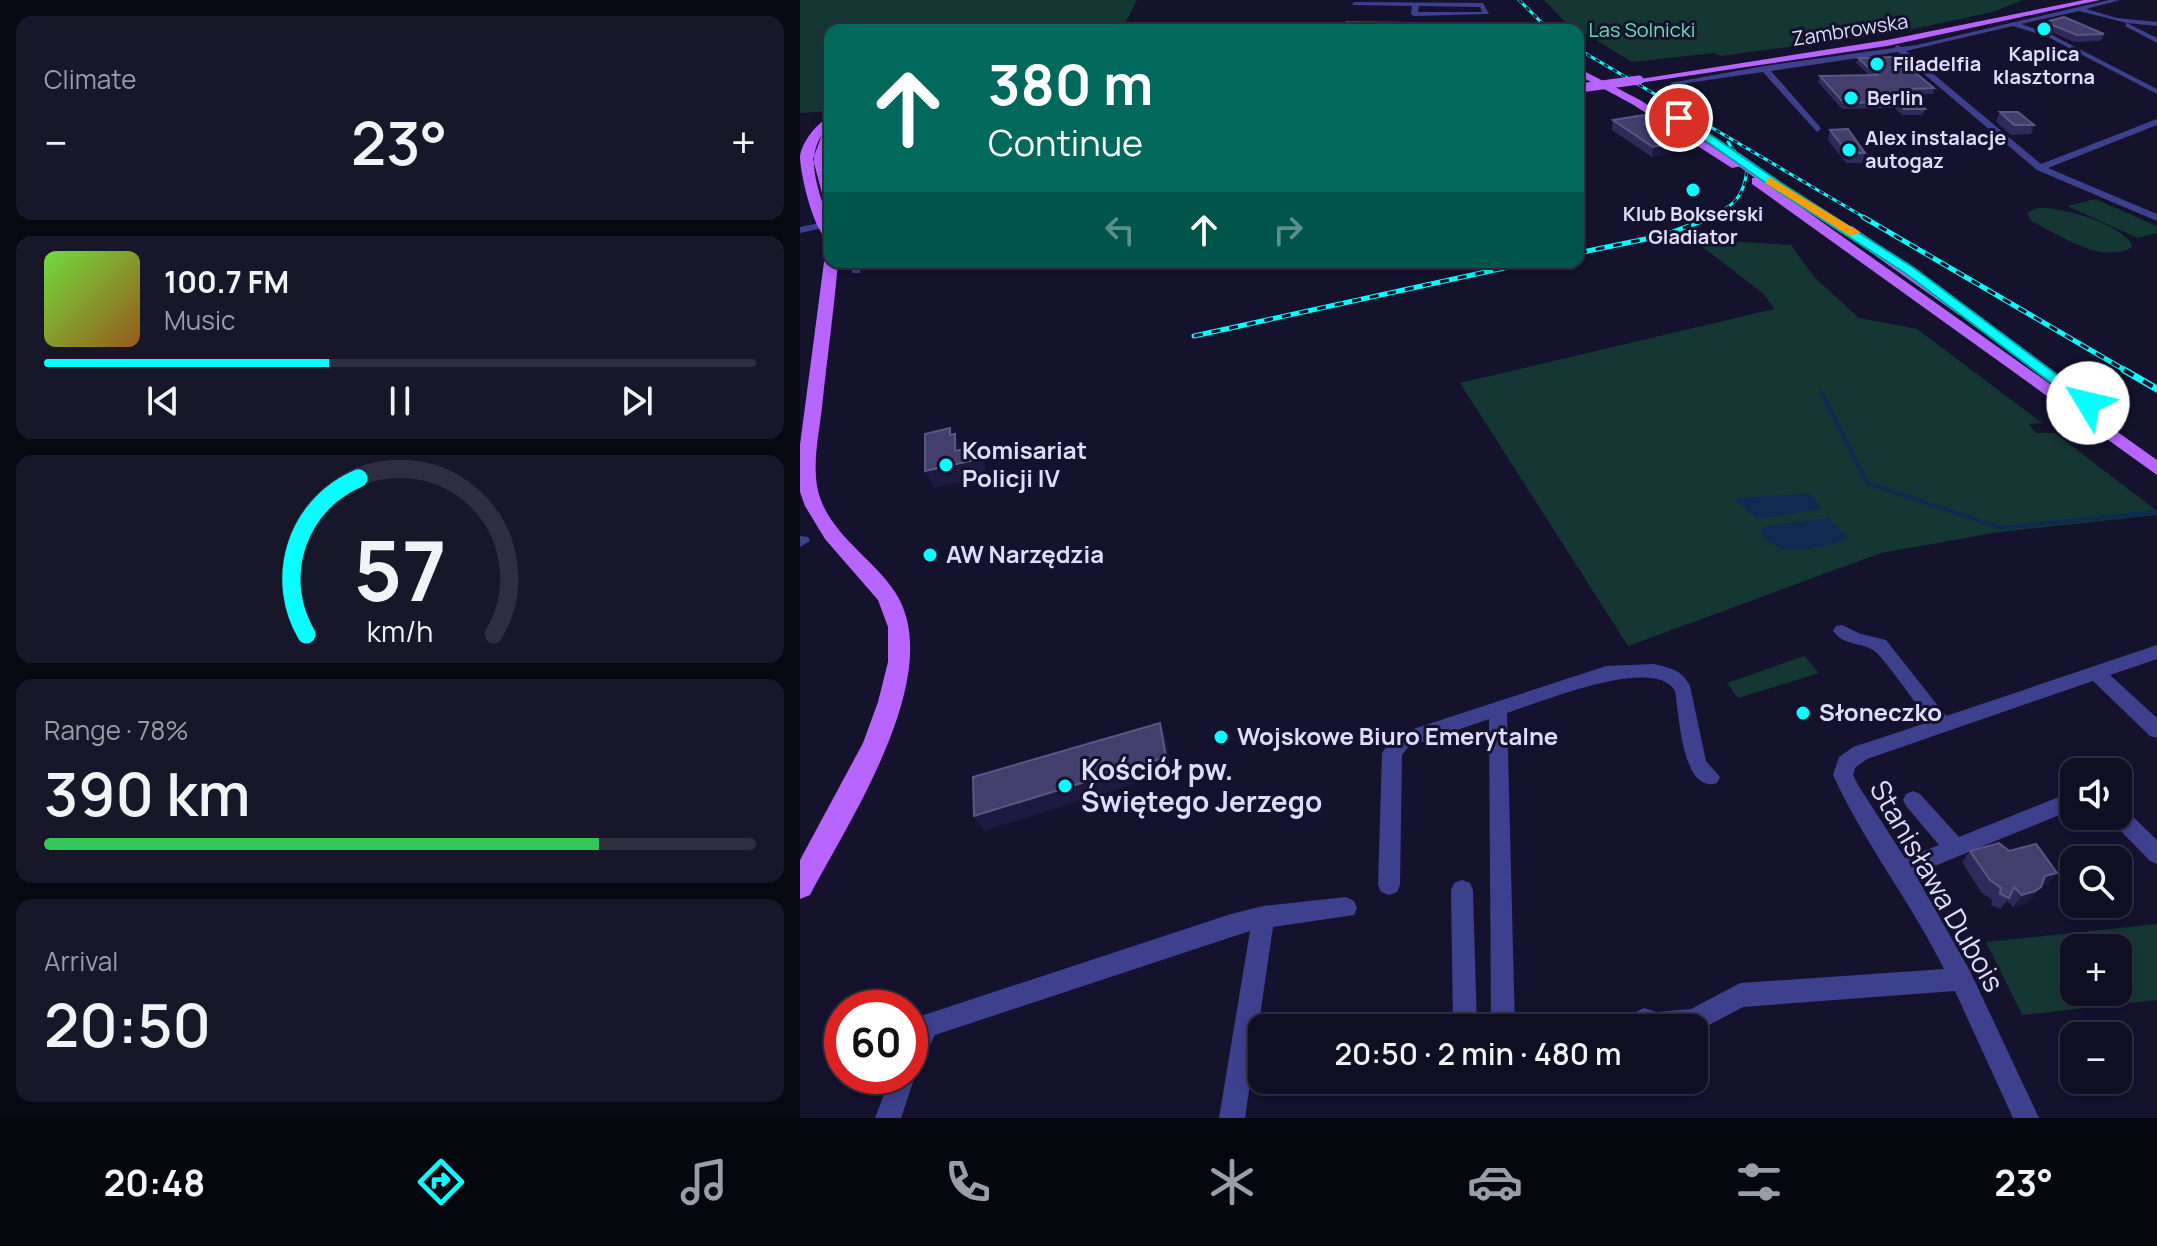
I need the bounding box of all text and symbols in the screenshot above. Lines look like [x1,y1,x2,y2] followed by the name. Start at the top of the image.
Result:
[1790,7,1910,52] street label: Zambrowska
[1589,16,1695,43] park label: Las Solnicki
[2035,20,2053,38] marker: Kaplica klasztorna
[1993,40,2095,90] place label: Kaplica klasztorna
[988,45,1153,122] text: 380 m
[1893,50,1981,77] place label: Filadelfia
[1868,55,1886,73] marker: Filadelfia
[856,56,960,160] icon: ahead
[44,61,136,97] text: Climate
[1645,84,1713,152] pin
[1867,84,1923,111] place label: Berlin
[1842,89,1860,107] marker: Berlin
[1657,96,1701,140] icon: arrive
[351,101,447,183] text: 23°
[44,112,68,172] text: −
[731,112,756,172] text: +
[988,118,1143,167] text: Continue
[1865,124,2006,174] place label: Alex instalacje autogaz
[1840,141,1858,159] marker: Alex instalacje autogaz
[1684,181,1702,199] marker: Klub Bokserski Gladiator
[1623,200,1763,250] place label: Klub Bokserski Gladiator
[1098,208,1142,252] icon: left
[1182,208,1226,252] icon: ahead
[1266,208,1310,252] icon: right
[164,261,289,302] text: 100.7 FM
[164,302,235,338] text: Music
[2046,361,2130,445] position arrow
[141,379,185,423] icon: previous
[378,379,422,423] icon: pause
[615,379,659,423] icon: next
[962,433,1087,494] place label: Komisariat Policji IV
[937,456,955,474] marker: Komisariat Policji IV
[353,512,447,626] text: 57
[946,537,1104,570] place label: AW Narzędzia
[921,546,939,564] marker: AW Narzędzia
[367,612,433,651] text: km/h
[1819,695,1942,728] place label: Słoneczko
[1794,704,1812,722] marker: Słoneczko
[44,712,189,748] text: Range · 78%
[1237,719,1558,752] place label: Wojskowe Biuro Emerytalne
[1212,728,1230,746] marker: Wojskowe Biuro Emerytalne
[1081,750,1322,820] place label: Kościół pw. Świętego Jerzego
[44,752,251,834] text: 390 km
[2060,758,2132,1094] map controls
[2060,758,2132,830] button: sound
[1862,773,2014,998] street label: Stanisława Dubois
[1056,777,1074,795] marker: Kościół pw. Świętego Jerzego
[2060,846,2132,918] button: search
[2060,934,2132,1006] button: +
[44,943,118,979] text: Arrival
[44,983,211,1065] text: 20:50
[824,990,928,1094] speed limit sign: 60
[2060,1022,2132,1094] button: −
[1335,1033,1621,1074] text: 20:50 · 2 min · 480 m
[413,1154,469,1210] icon: directions
[676,1154,732,1210] icon: music
[940,1154,996,1210] icon: phone
[1204,1154,1260,1210] icon: climate
[1467,1154,1523,1210] icon: car
[1731,1154,1787,1210] icon: filters
[104,1158,205,1207] text: 20:48
[1995,1158,2053,1207] text: 23°

